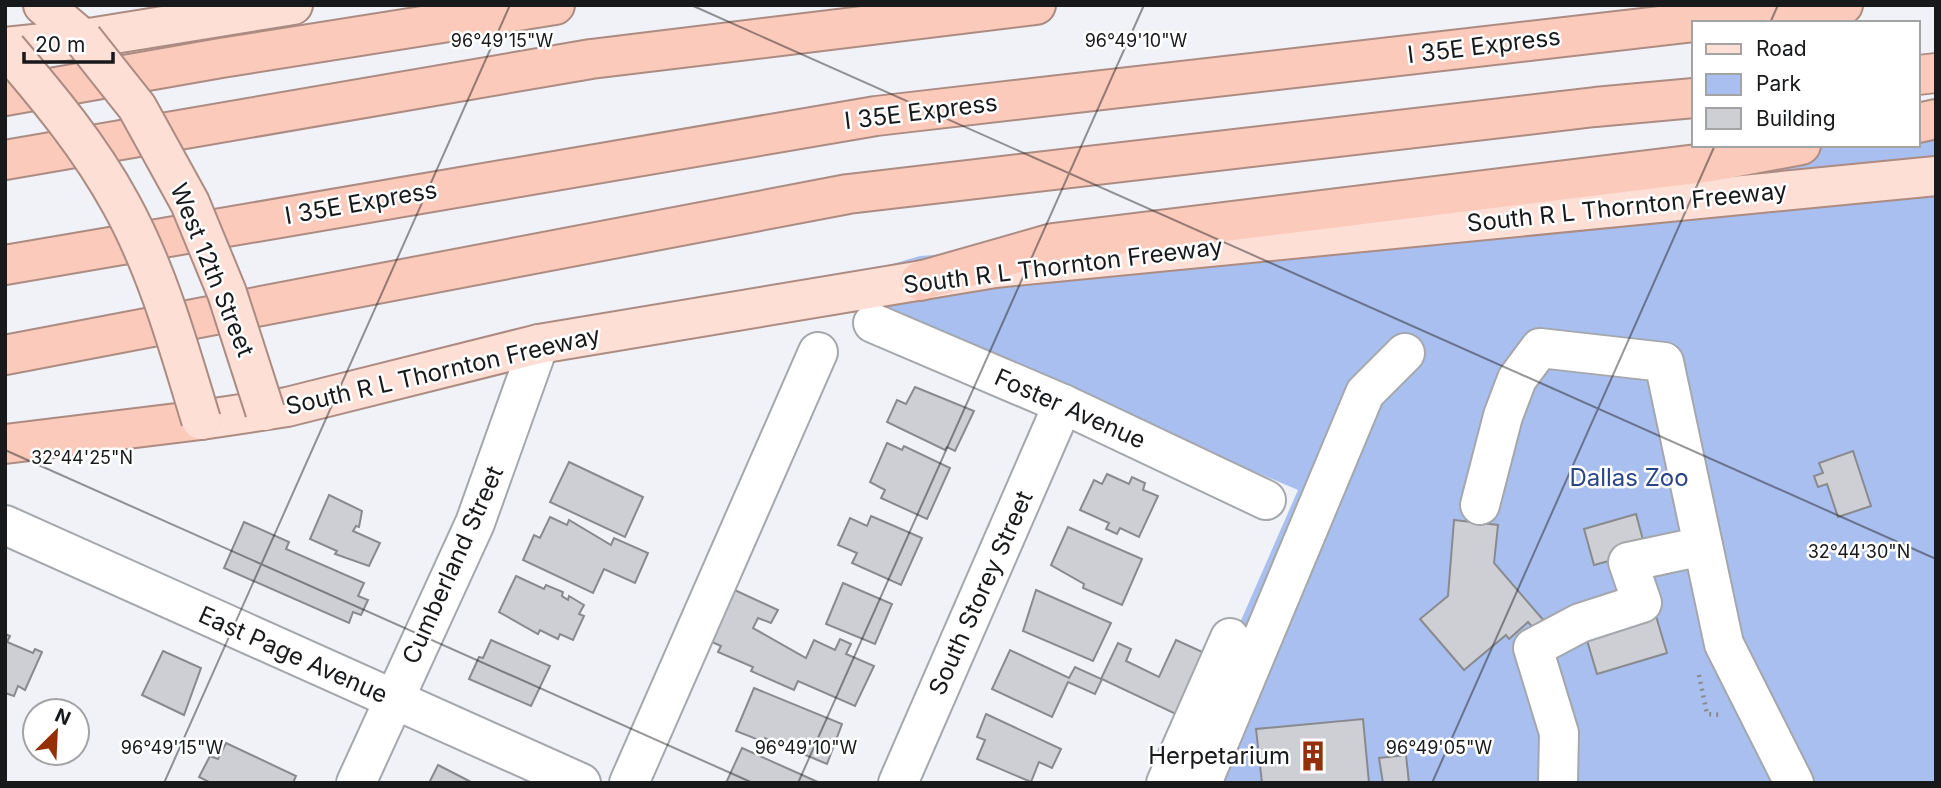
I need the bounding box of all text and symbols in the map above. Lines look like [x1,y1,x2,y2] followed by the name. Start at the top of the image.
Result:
[24,21,114,65] scale bar
[1692,21,1920,147] legend
[1406,22,1562,69] street label: I 35E Express
[451,30,553,51] text: 96°49'15"W
[1085,30,1188,51] text: 96°49'10"W
[35,32,85,57] text: 20 m
[1756,36,1807,61] text: Road
[1756,71,1801,96] text: Park
[843,88,999,135] street label: I 35E Express
[1756,106,1836,131] text: Building
[283,175,439,230] street label: I 35E Express
[1465,175,1788,238] street label: South R L Thornton Freeway
[164,179,261,361] street label: West 12th Street
[901,232,1224,300] street label: South R L Thornton Freeway
[283,320,603,421] street label: South R L Thornton Freeway
[990,362,1150,455] street label: Foster Avenue
[31,447,133,468] text: 32°44'25"N
[396,461,509,668] street label: Cumberland Street
[1569,463,1689,492] park label: Dallas Zoo
[922,486,1039,699] street label: South Storey Street
[1808,541,1910,562] text: 32°44'30"N
[194,600,392,709] street label: East Page Avenue
[21,697,91,767] north arrow
[51,703,74,730] text: N
[121,737,223,758] text: 96°49'15"W
[755,737,858,758] text: 96°49'10"W
[1386,737,1492,758] text: 96°49'05"W
[1296,739,1330,773] building icon: Herpetarium
[1148,741,1290,770] place label: Herpetarium

